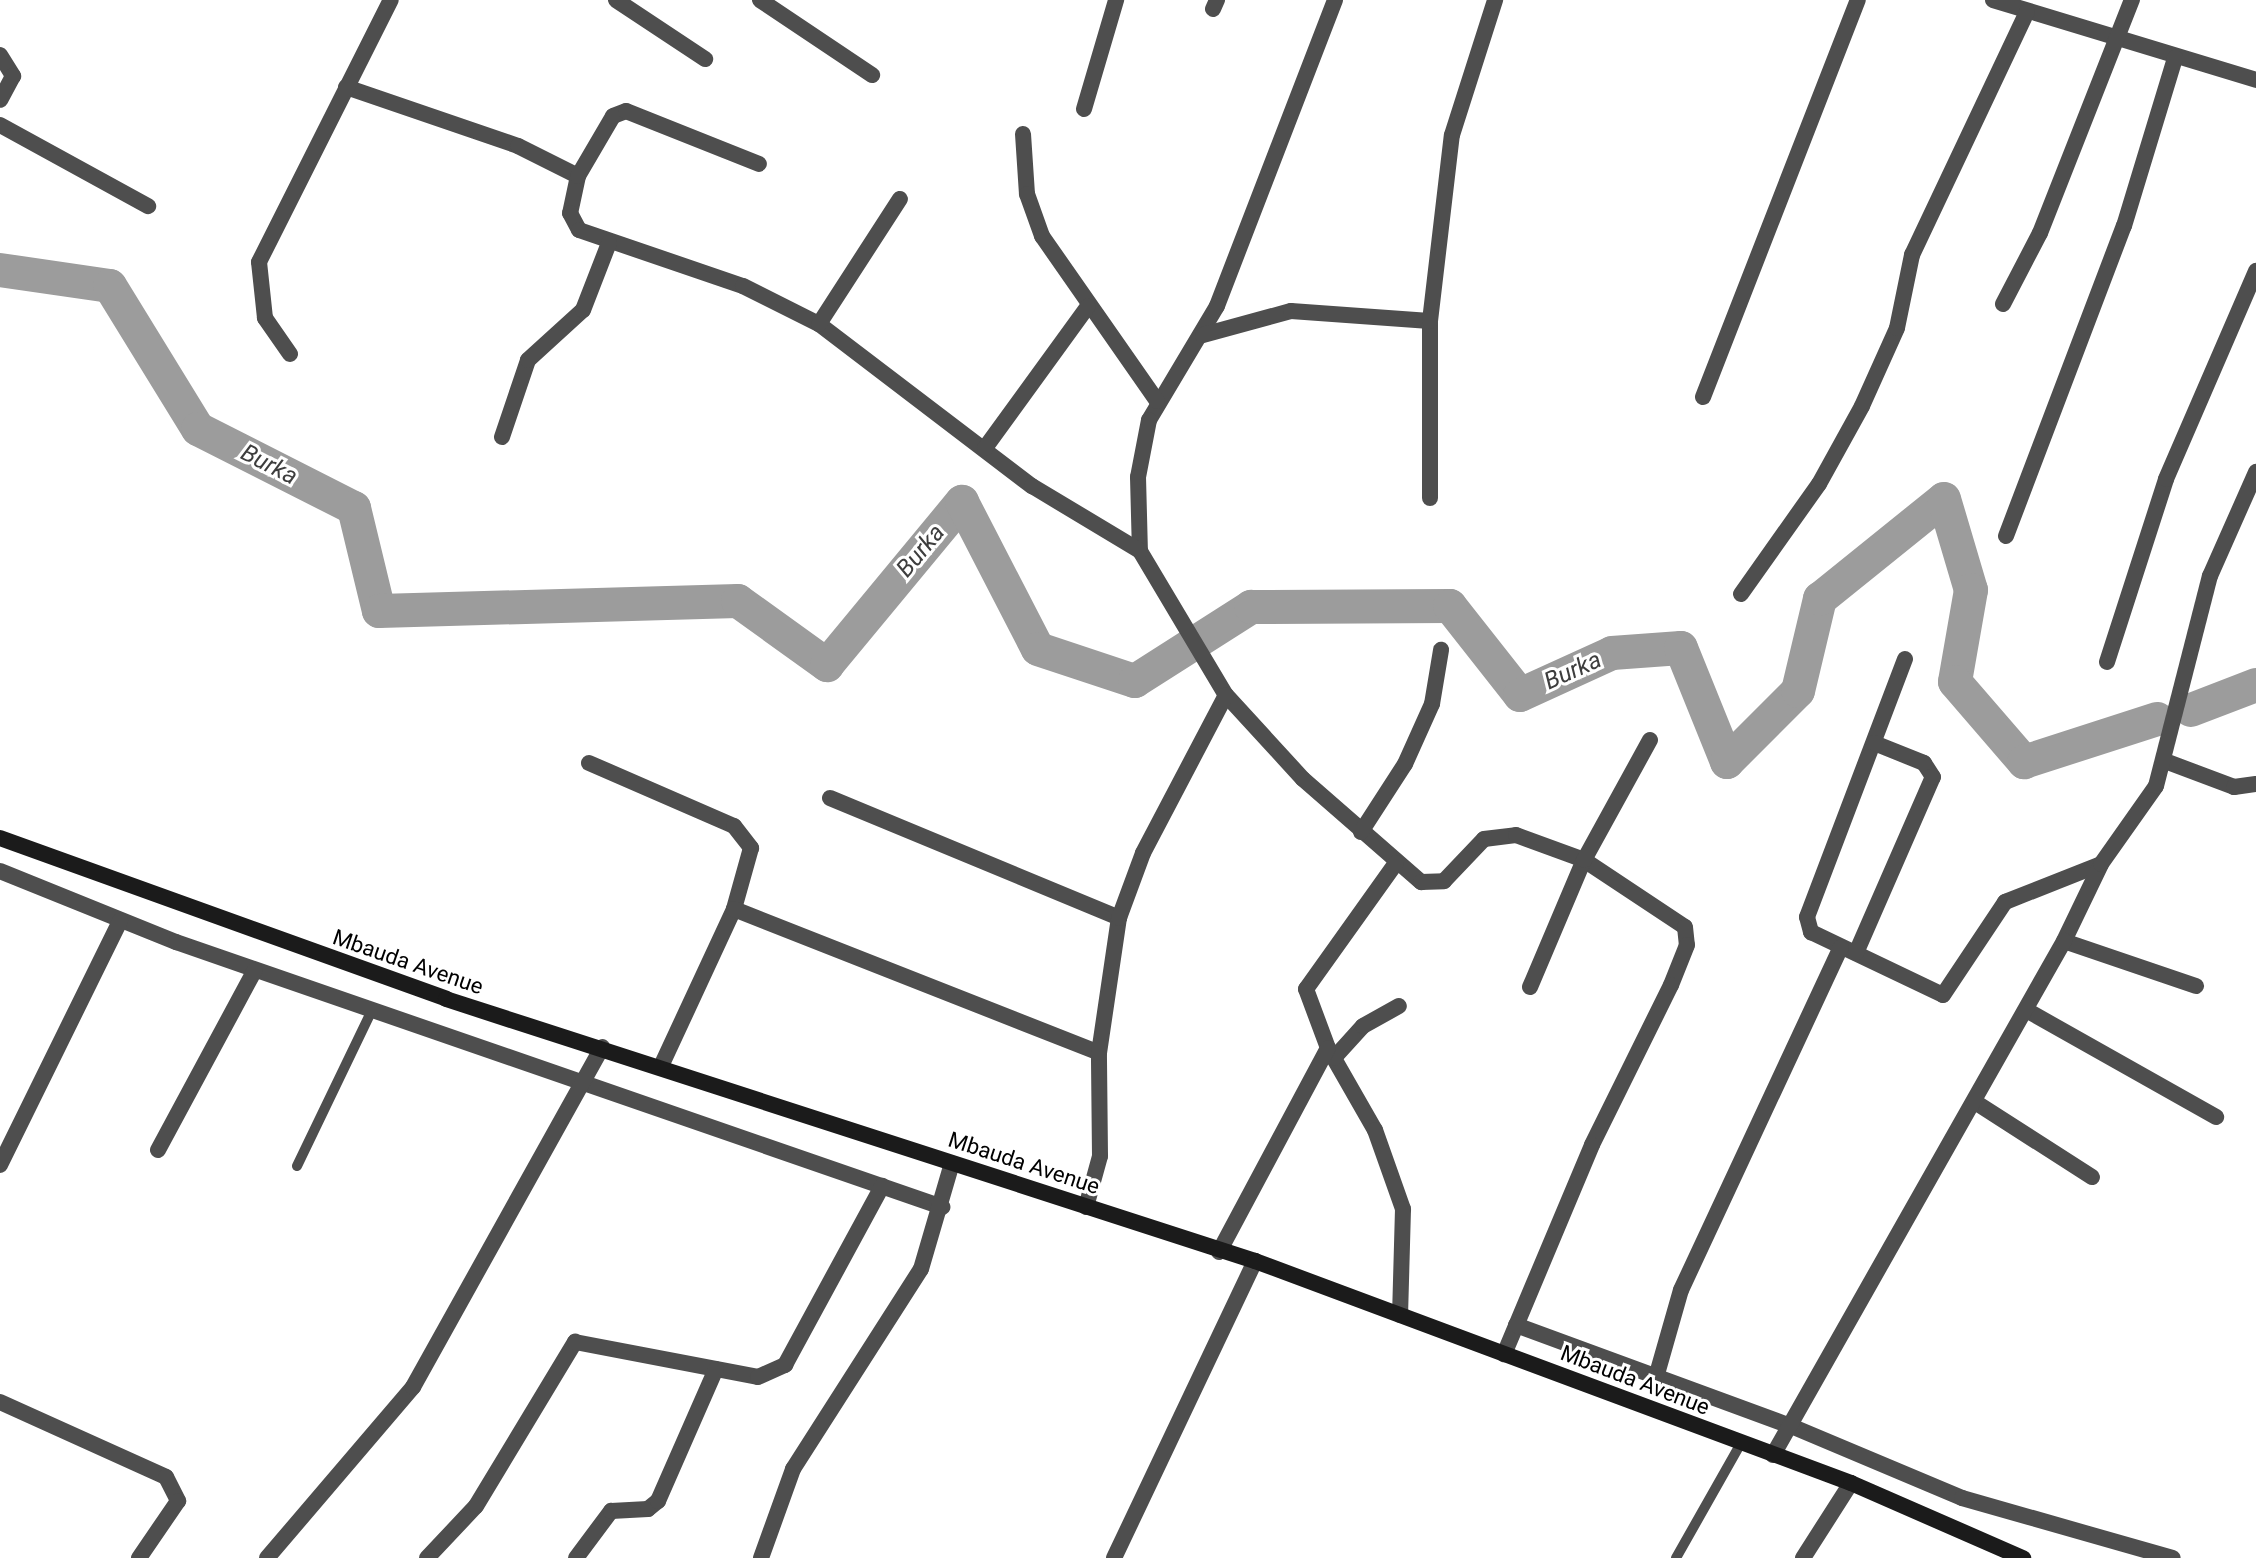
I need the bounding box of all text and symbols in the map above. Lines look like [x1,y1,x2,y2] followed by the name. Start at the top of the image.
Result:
[236,439,302,491] water label: Burka
[891,519,951,583] water label: Burka
[1540,646,1606,696] water label: Burka
[329,924,487,1000] street label: Mbauda Avenue
[945,1126,1103,1200] street label: Mbauda Avenue
[1557,1339,1713,1421] street label: Mbauda Avenue

